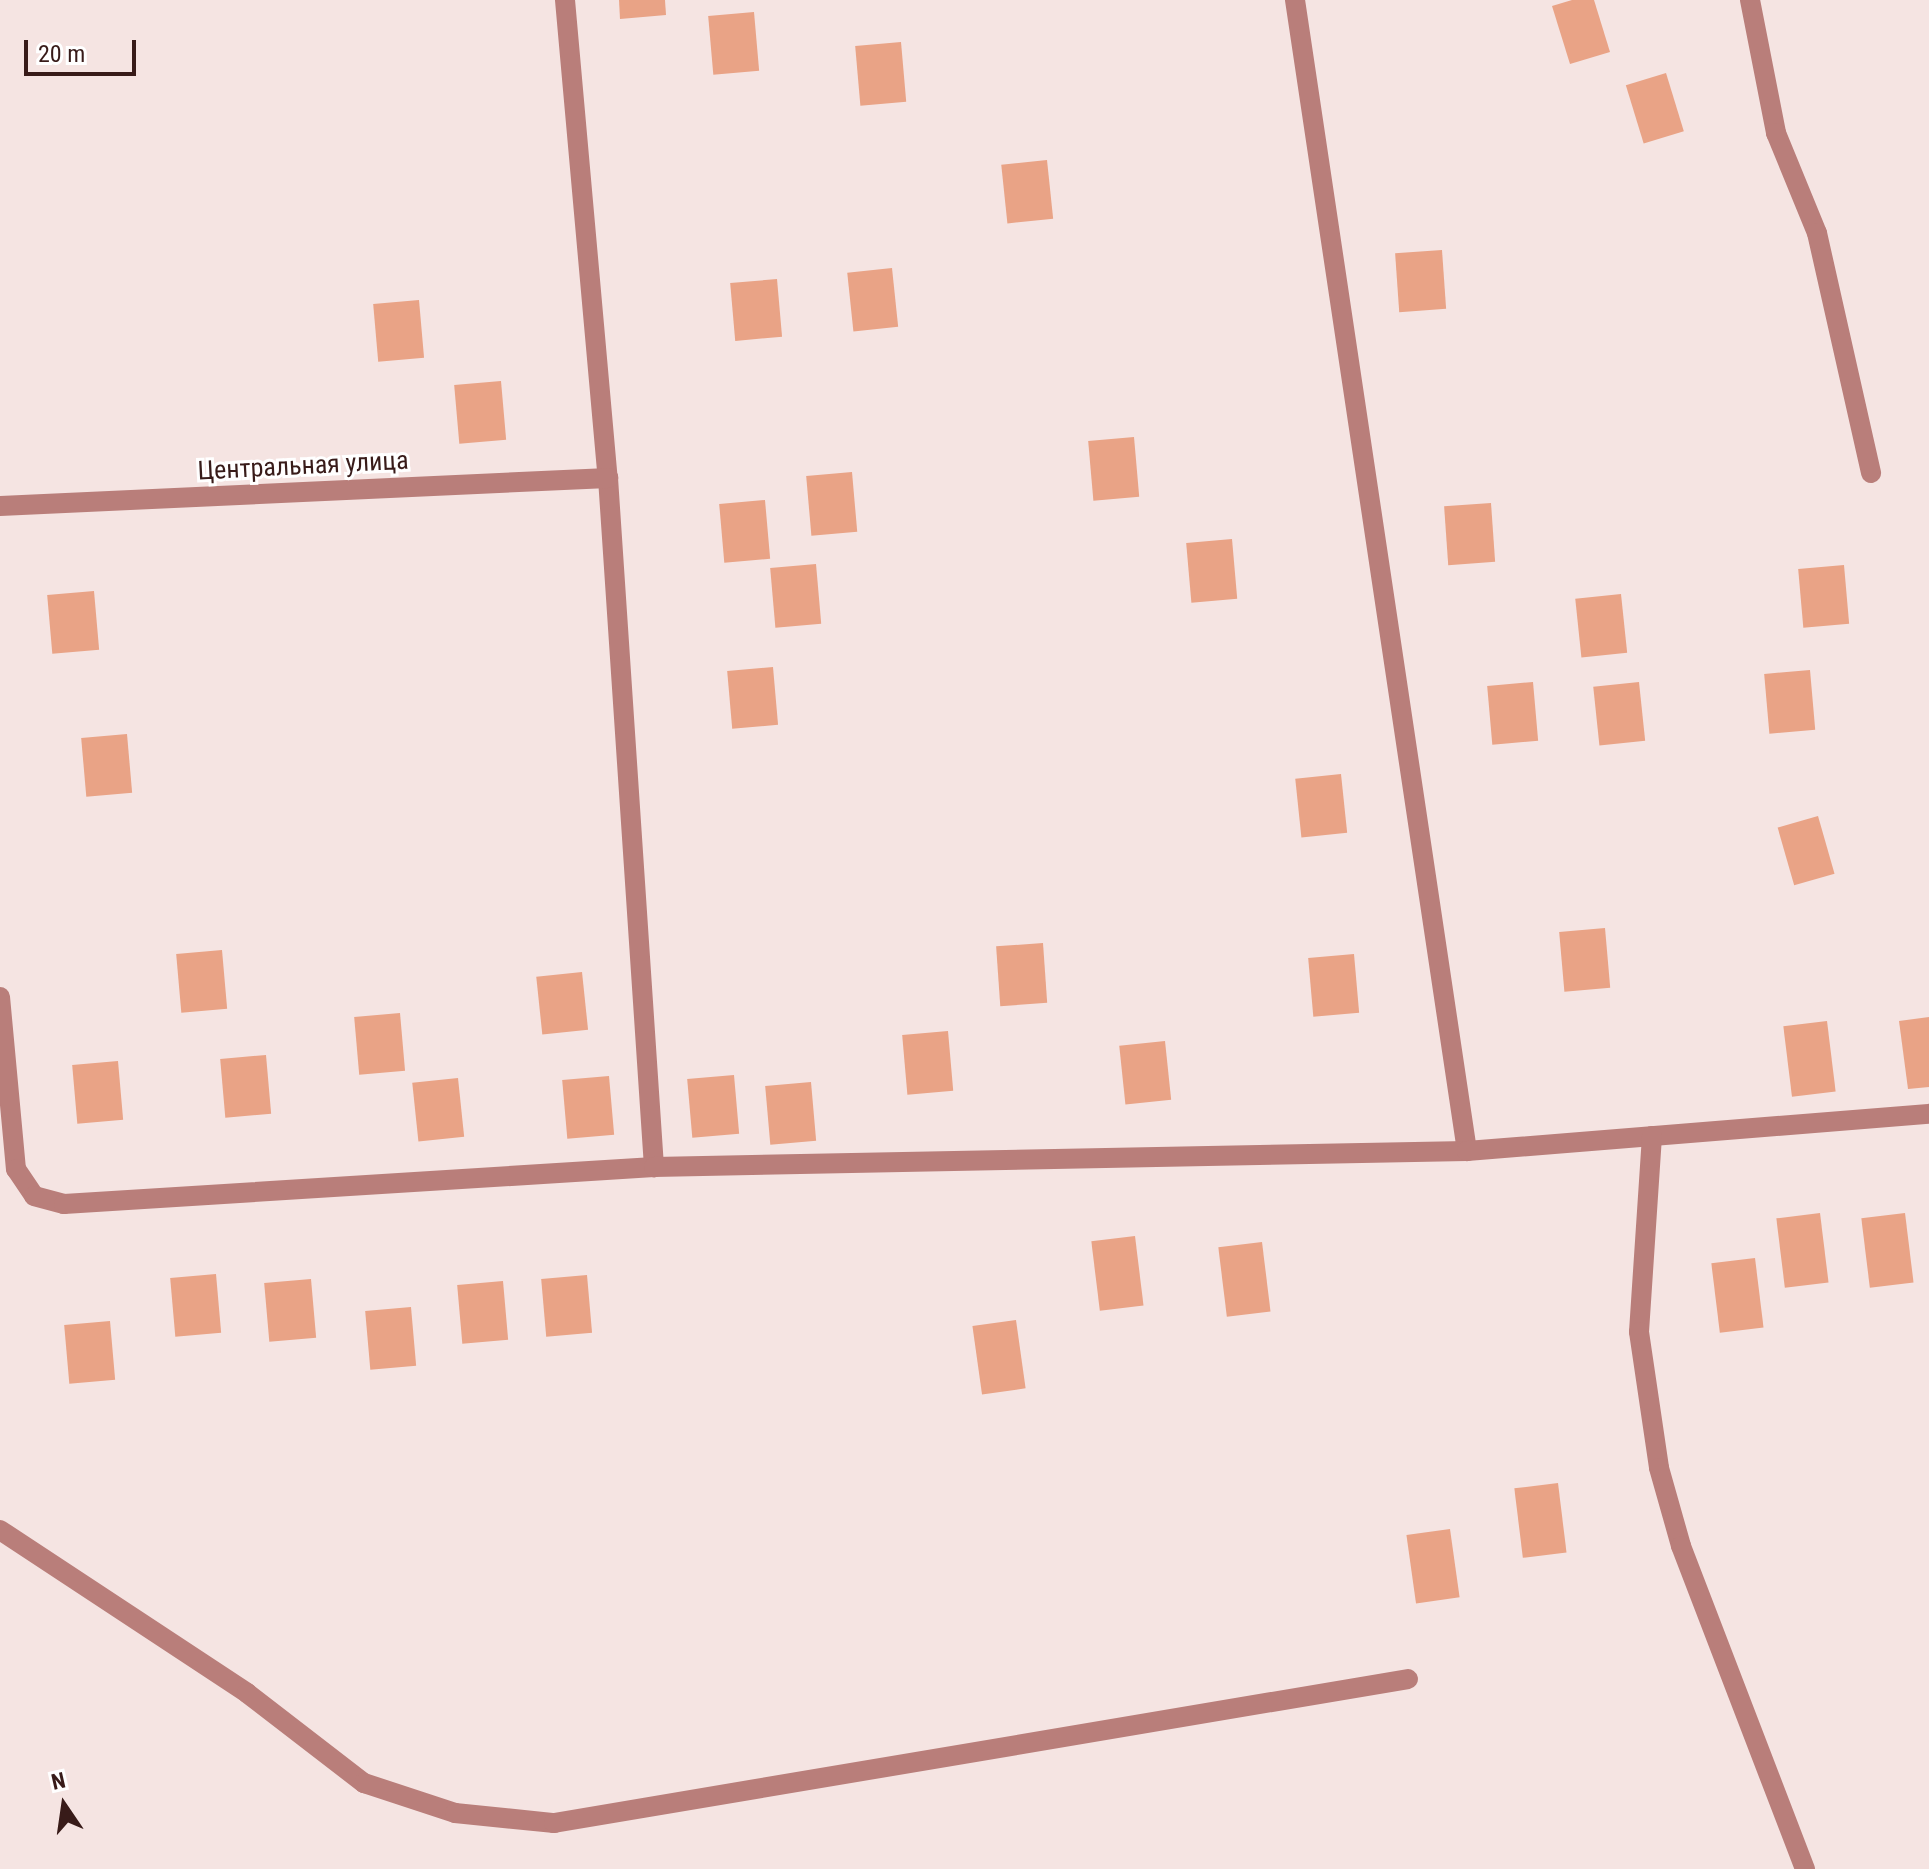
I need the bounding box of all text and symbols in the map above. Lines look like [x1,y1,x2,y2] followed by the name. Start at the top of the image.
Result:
[28,24,140,74] scale bar
[38,40,85,68] text: 20 m
[197,445,409,487] street label: Центральная улица
[24,1765,104,1845] north arrow
[49,1767,68,1795] text: N

